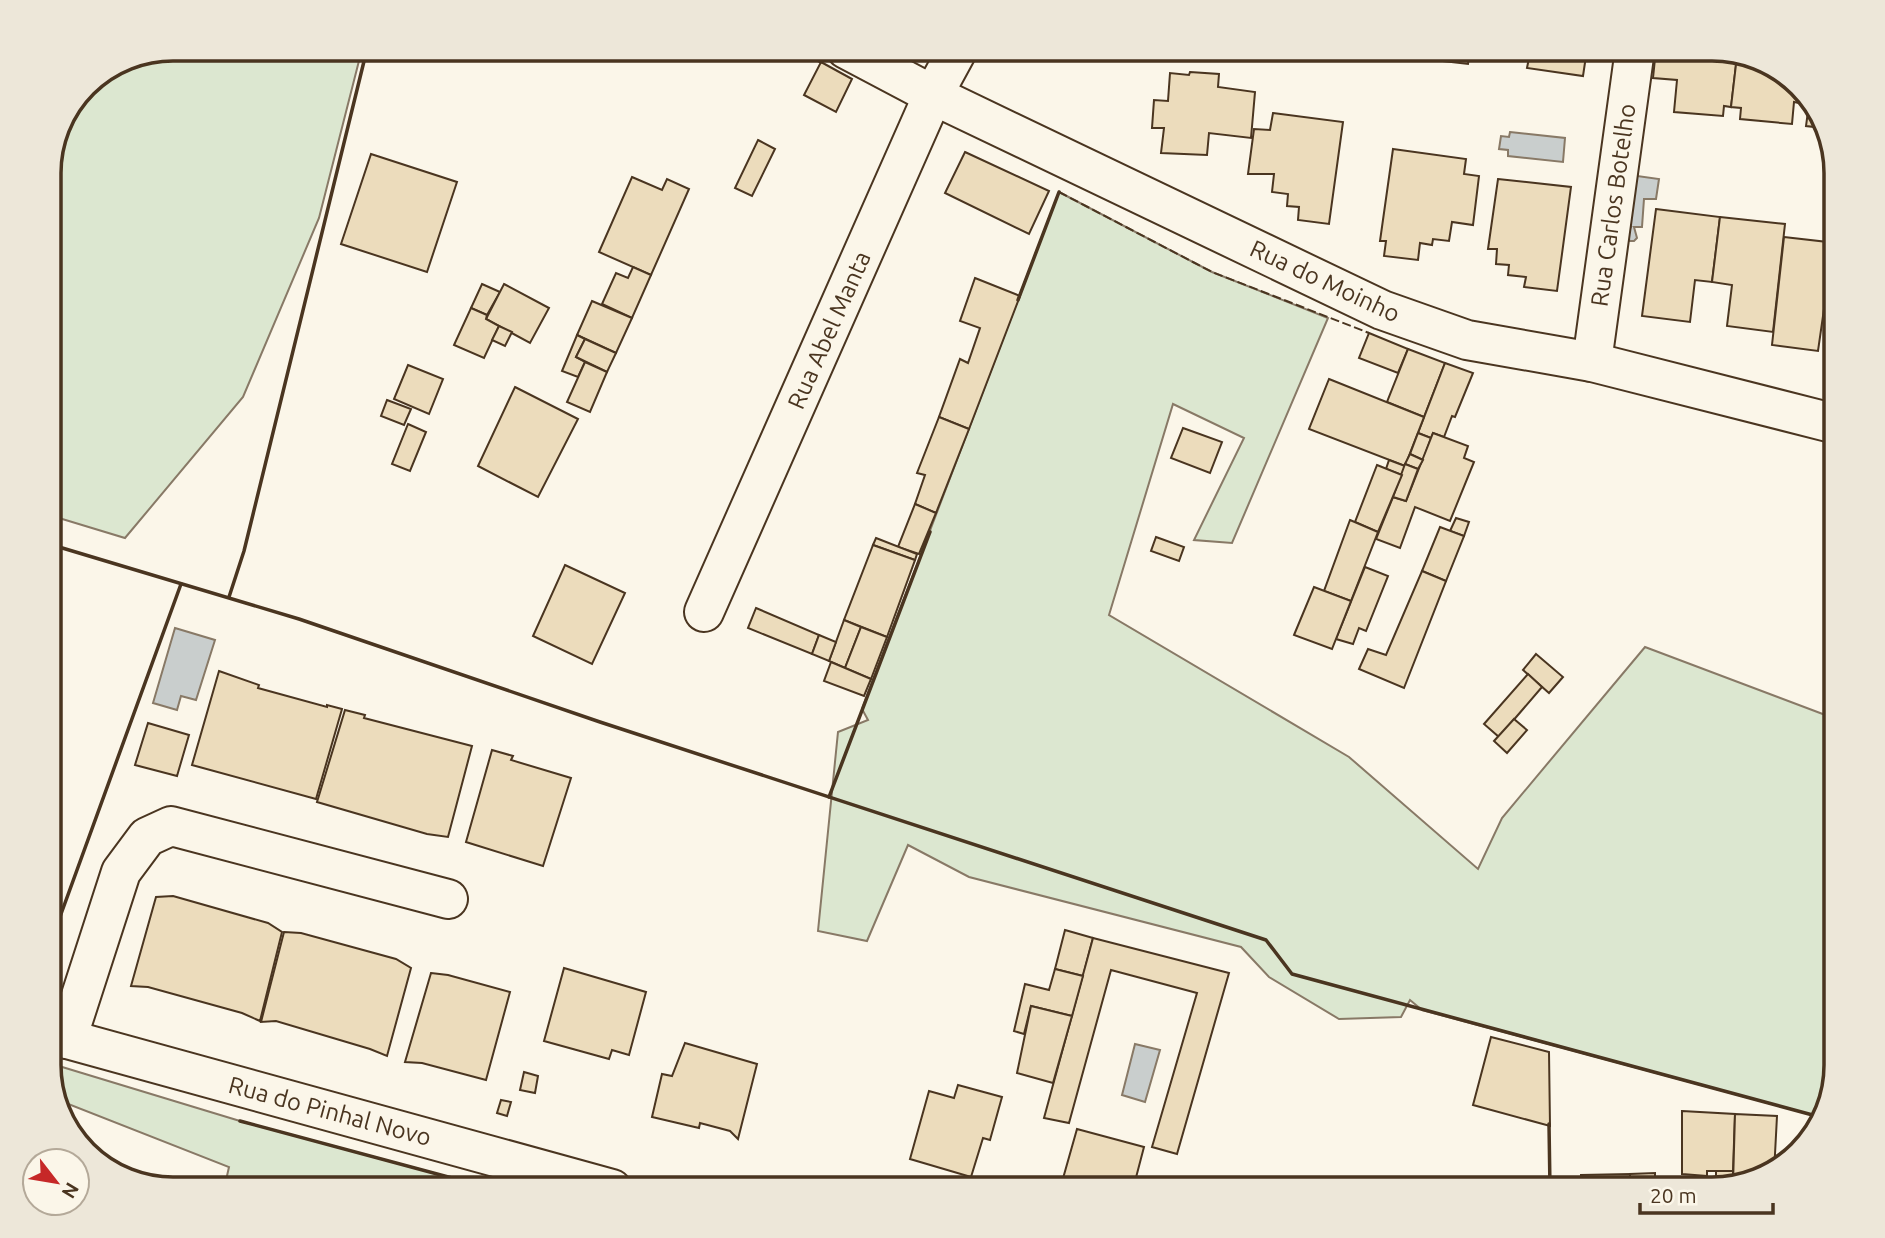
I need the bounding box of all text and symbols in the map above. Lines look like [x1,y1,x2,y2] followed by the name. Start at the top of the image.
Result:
[1585,102,1641,308] street label: Rua Carlos Botelho
[1246,234,1404,328] street label: Rua do Moinho
[782,247,876,413] street label: Rua Abel Manta
[226,1071,434,1151] street label: Rua do Pinhal Novo
[21,1147,91,1217] north arrow
[1640,1172,1773,1216] scale bar
[57,1179,84,1203] text: N
[1650,1183,1697,1207] text: 20 m

